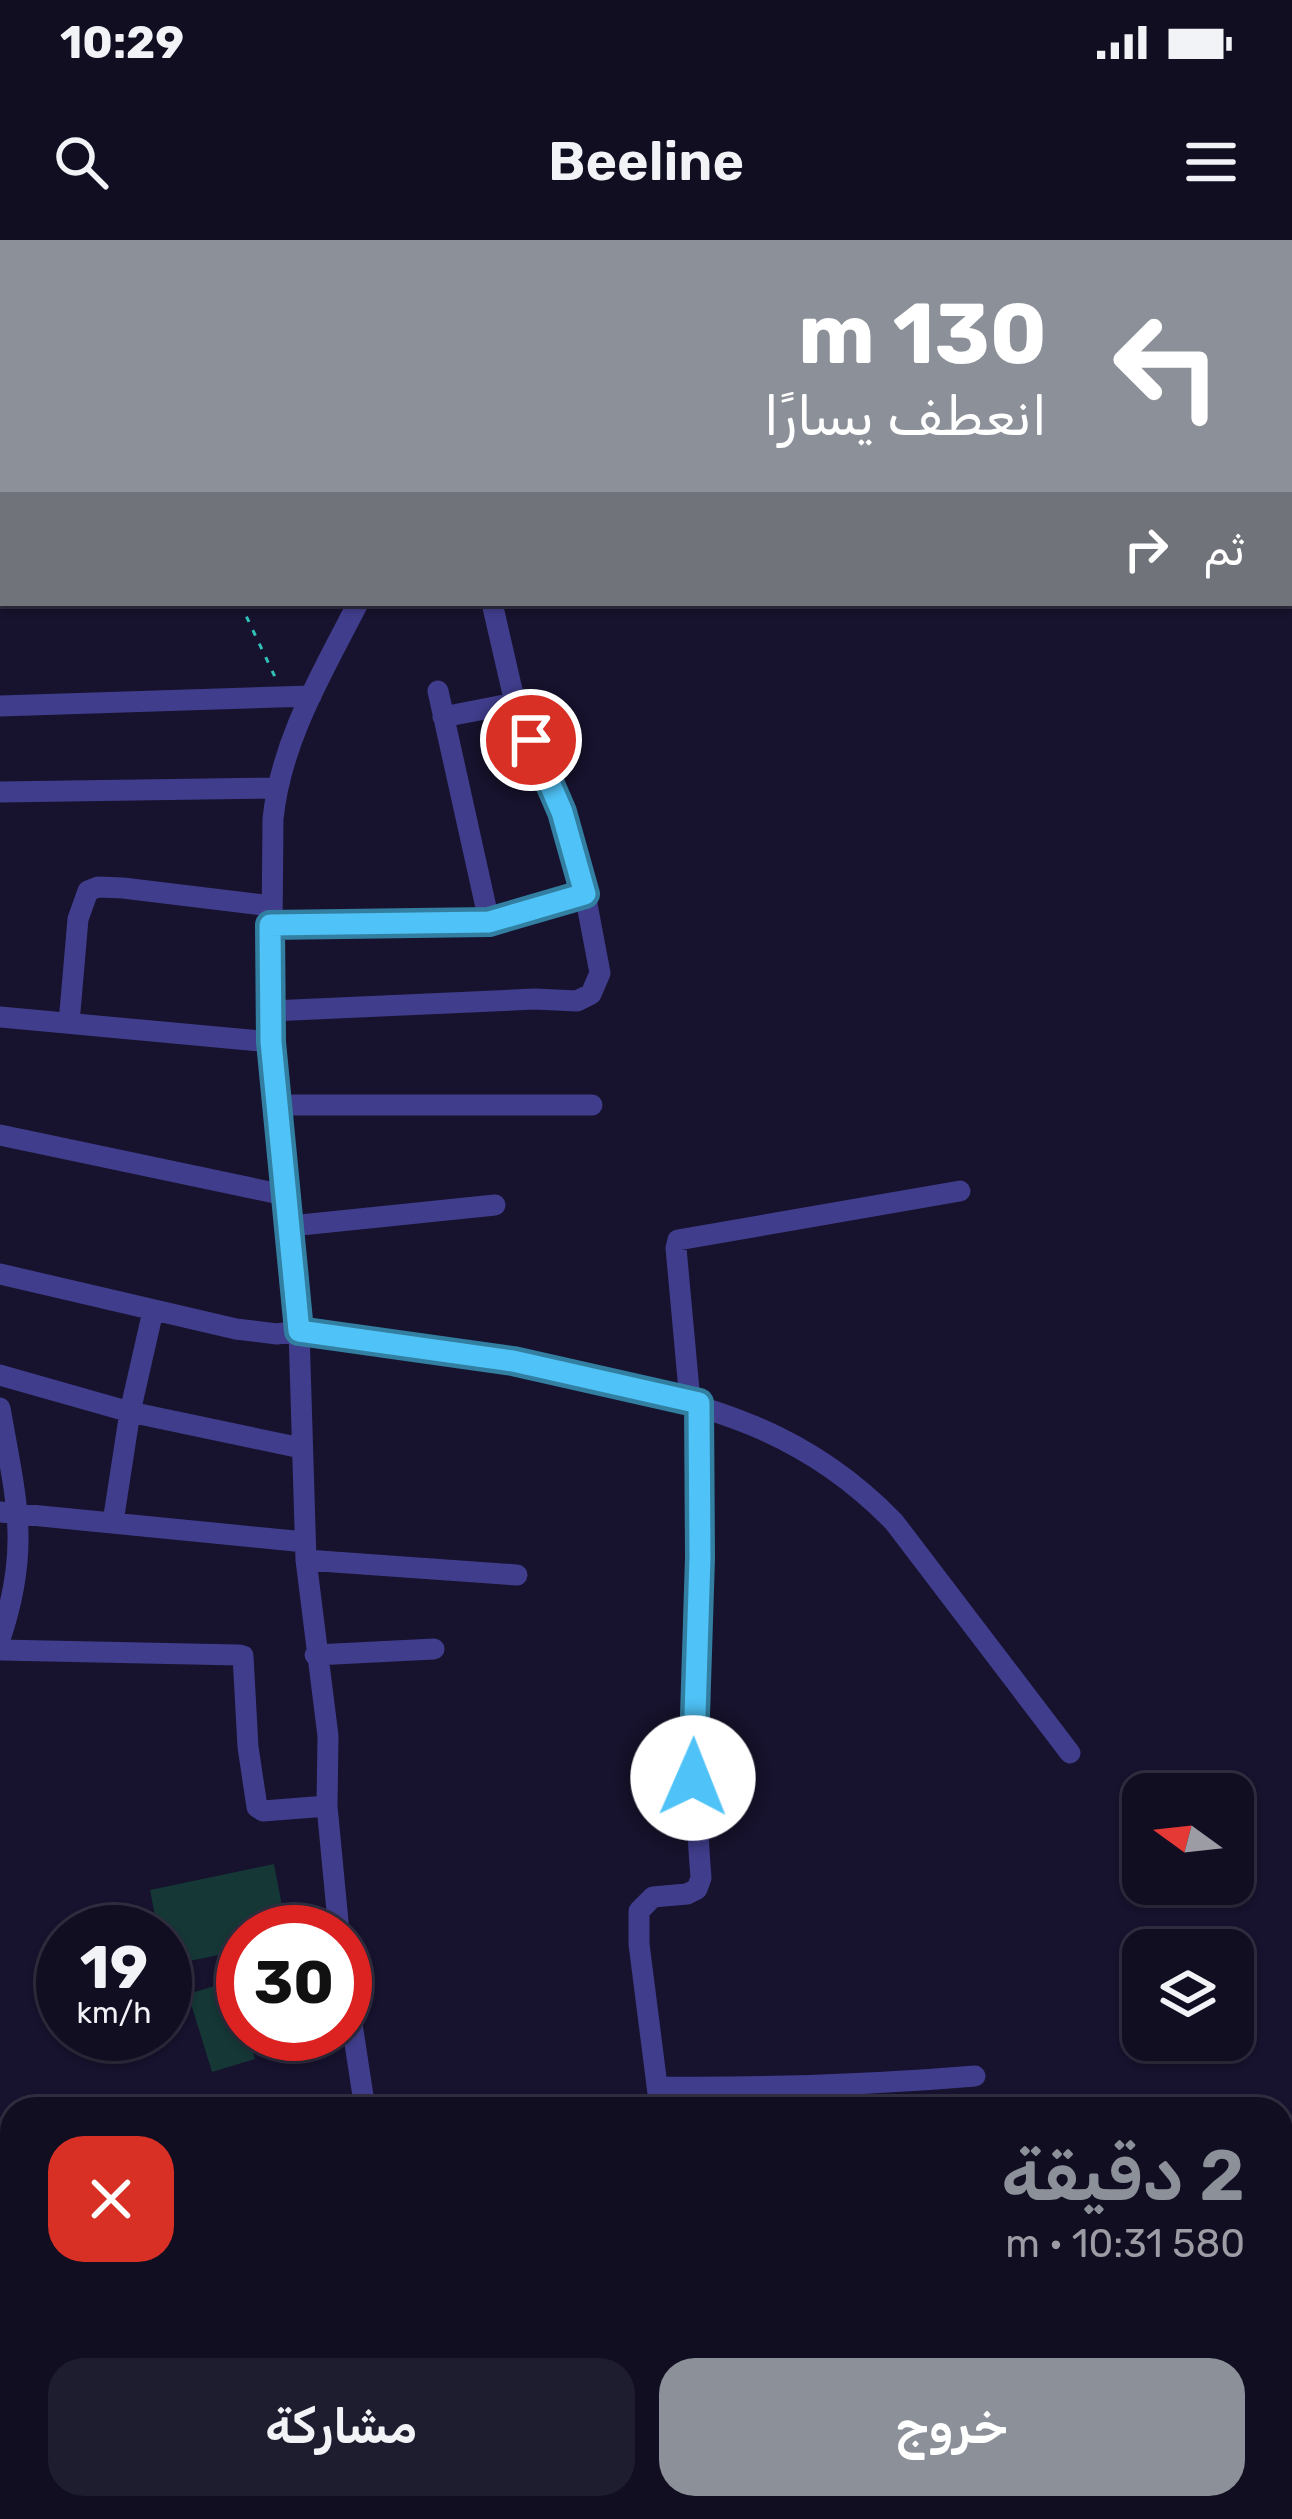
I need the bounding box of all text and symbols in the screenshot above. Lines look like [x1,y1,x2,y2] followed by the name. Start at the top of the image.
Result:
[60,16,184,69] text: 10:29
[48,129,114,195] icon: search
[1178,129,1244,195] icon: menu
[548,130,744,194] text: Beeline
[798,284,1047,384] text: 130 m
[1089,288,1245,444] icon: left
[764,385,1047,449] text: انعطف يسارًا
[1113,516,1179,582] icon: right
[1203,523,1245,576] text: ثم
[480,689,582,791] pin
[498,707,564,773] icon: arrive
[630,1715,756,1841] position arrow
[1122,1773,1254,1905] north arrow
[1122,1773,1254,2061] map controls
[216,1905,372,2061] speed limit sign: 30
[1122,1929,1254,2061] button: layers
[80,1932,148,2003] text: 19
[77,1995,151,2031] text: km/h
[1001,2133,1245,2218] text: 2 دقيقة
[48,2136,174,2262] button: close
[1005,2221,1245,2267] text: 580 m · 10:31
[48,2358,635,2496] button: مشاركة
[659,2358,1245,2496] button: خروج

